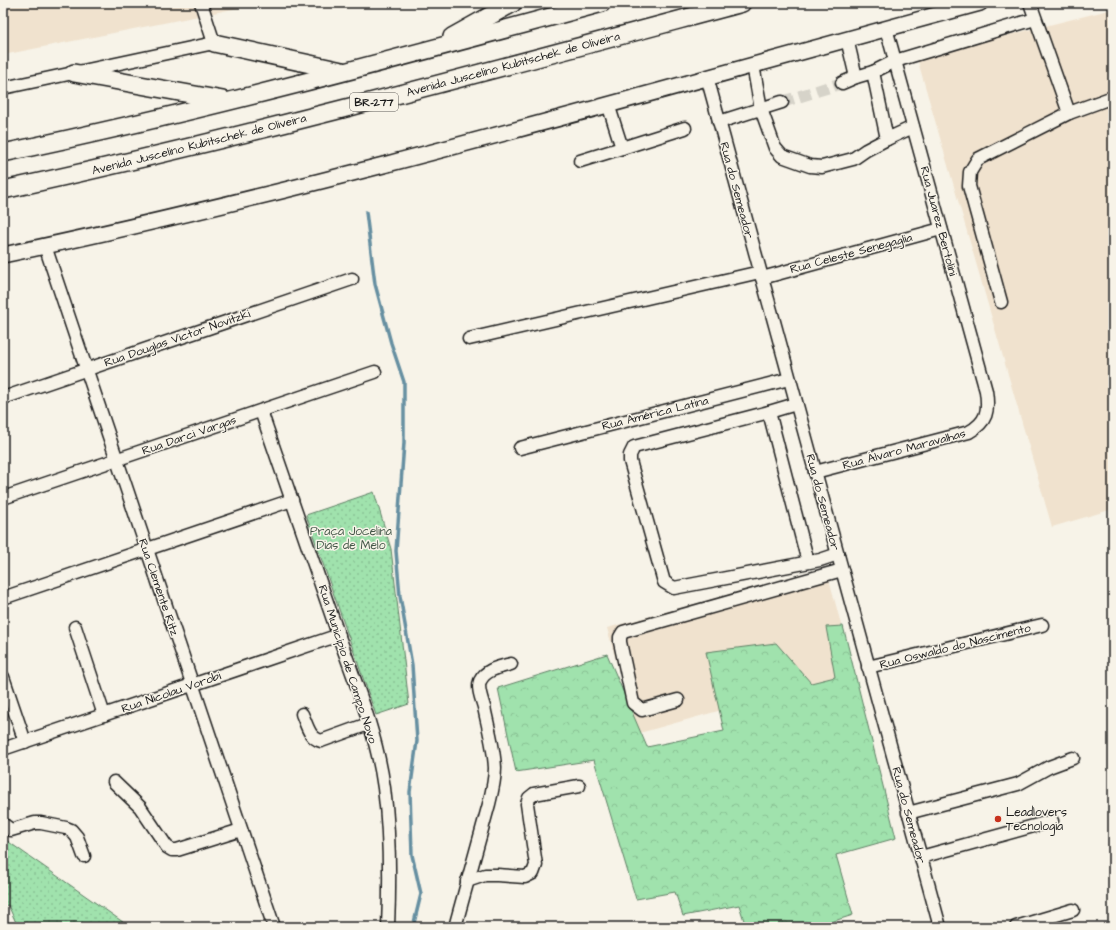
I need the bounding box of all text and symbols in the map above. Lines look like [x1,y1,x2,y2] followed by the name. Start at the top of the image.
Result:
[404,28,622,101] street label: Avenida Juscelino Kubitschek de Oliveira
[350,93,398,111] road number: BR-277
[90,110,308,179] street label: Avenida Juscelino Kubitschek de Oliveira
[716,140,758,240] street label: Rua do Semeador
[916,164,961,278] street label: Rua Juarez Bertolini
[788,229,914,279] street label: Rua Celeste Senegaglia
[102,305,253,372] street label: Rua Douglas Victor Novitzki
[600,392,710,435] street label: Rua América Latina
[140,411,239,461] street label: Rua Darci Vargas
[841,425,968,474] street label: Rua Álvaro Maravalhas
[802,452,844,552] street label: Rua do Semeador
[310,523,392,554] park label: Praça Jocelina Dias de Melo
[134,536,183,638] street label: Rua Clemente Ritz
[314,583,381,746] street label: Rua Município de Campo Novo
[878,619,1033,674] street label: Rua Oswaldo do Nascimento
[119,667,223,717] street label: Rua Nicolau Vorobi
[888,765,930,865] street label: Rua do Semeador
[1006,804,1067,836] place label: Leadlovers Tecnologia
[993,814,1003,824] marker: Leadlovers Tecnologia

